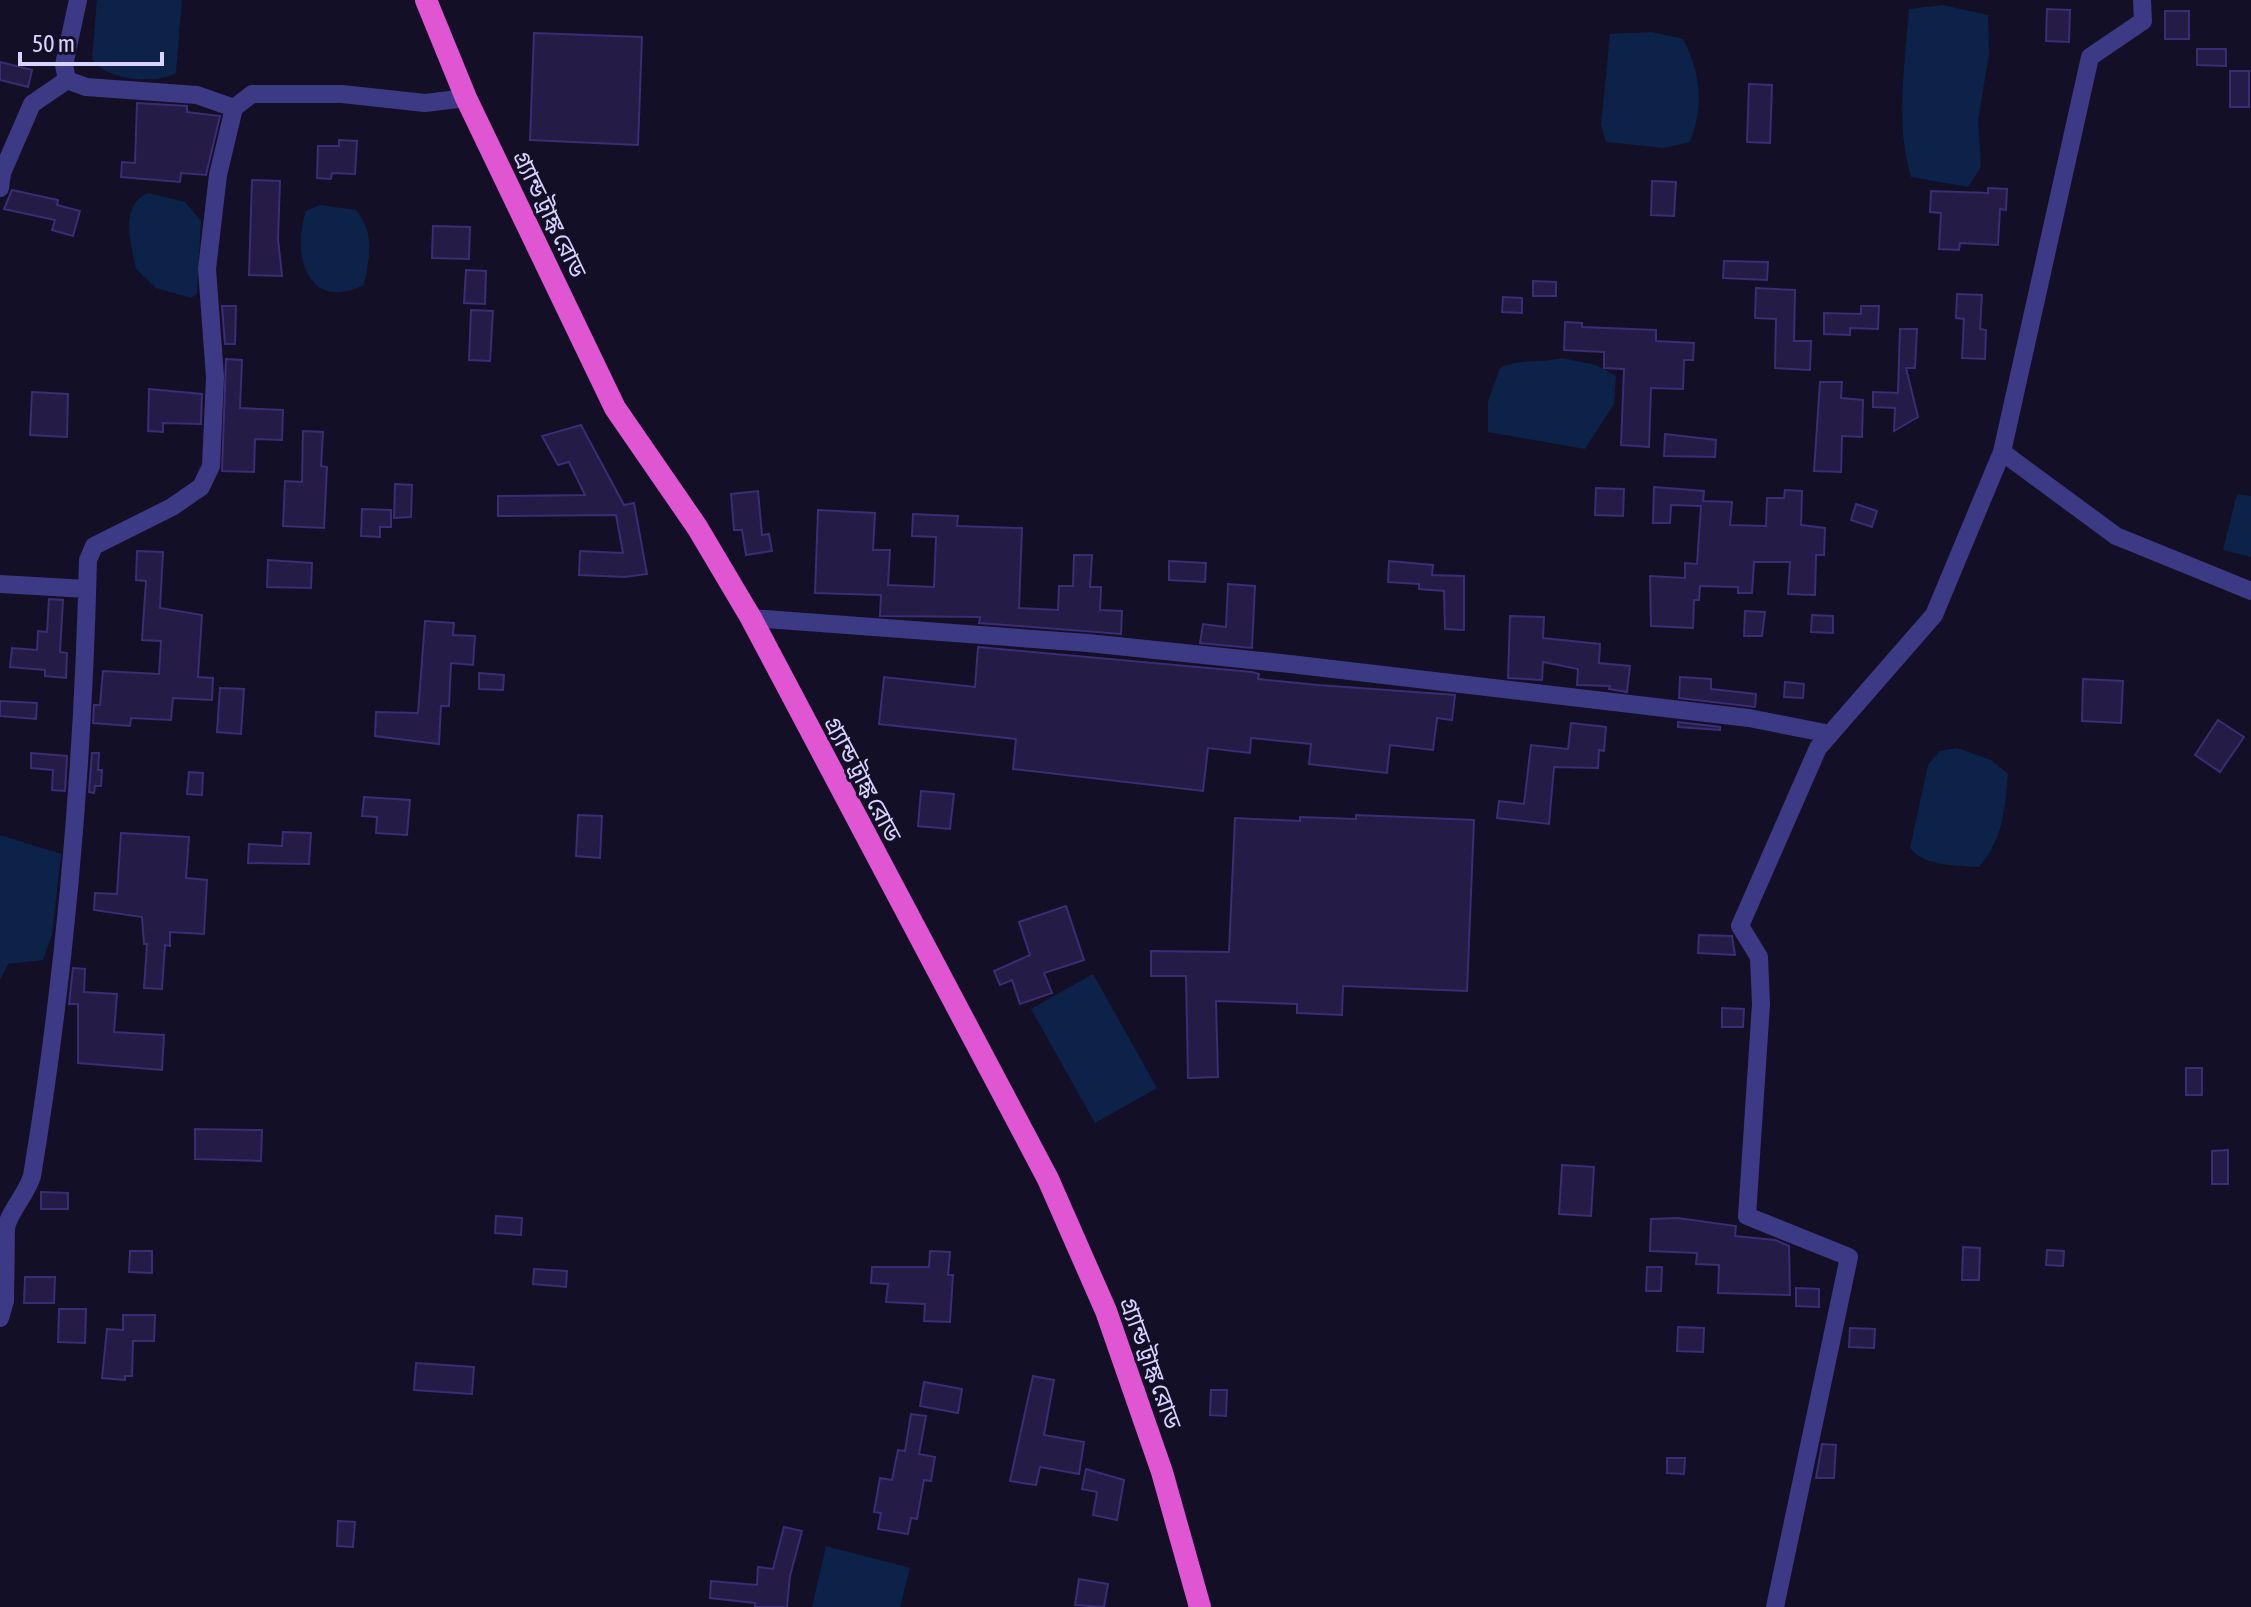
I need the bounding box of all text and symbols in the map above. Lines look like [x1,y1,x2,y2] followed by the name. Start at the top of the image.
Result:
[20,16,162,66] scale bar
[32,30,75,57] text: 50 m
[508,146,593,283] street label: গ্র্যান্ড ট্রাঙ্ক রোড
[819,712,908,847] street label: গ্র্যান্ড ট্রাঙ্ক রোড
[1115,1294,1188,1433] street label: গ্র্যান্ড ট্রাঙ্ক রোড

